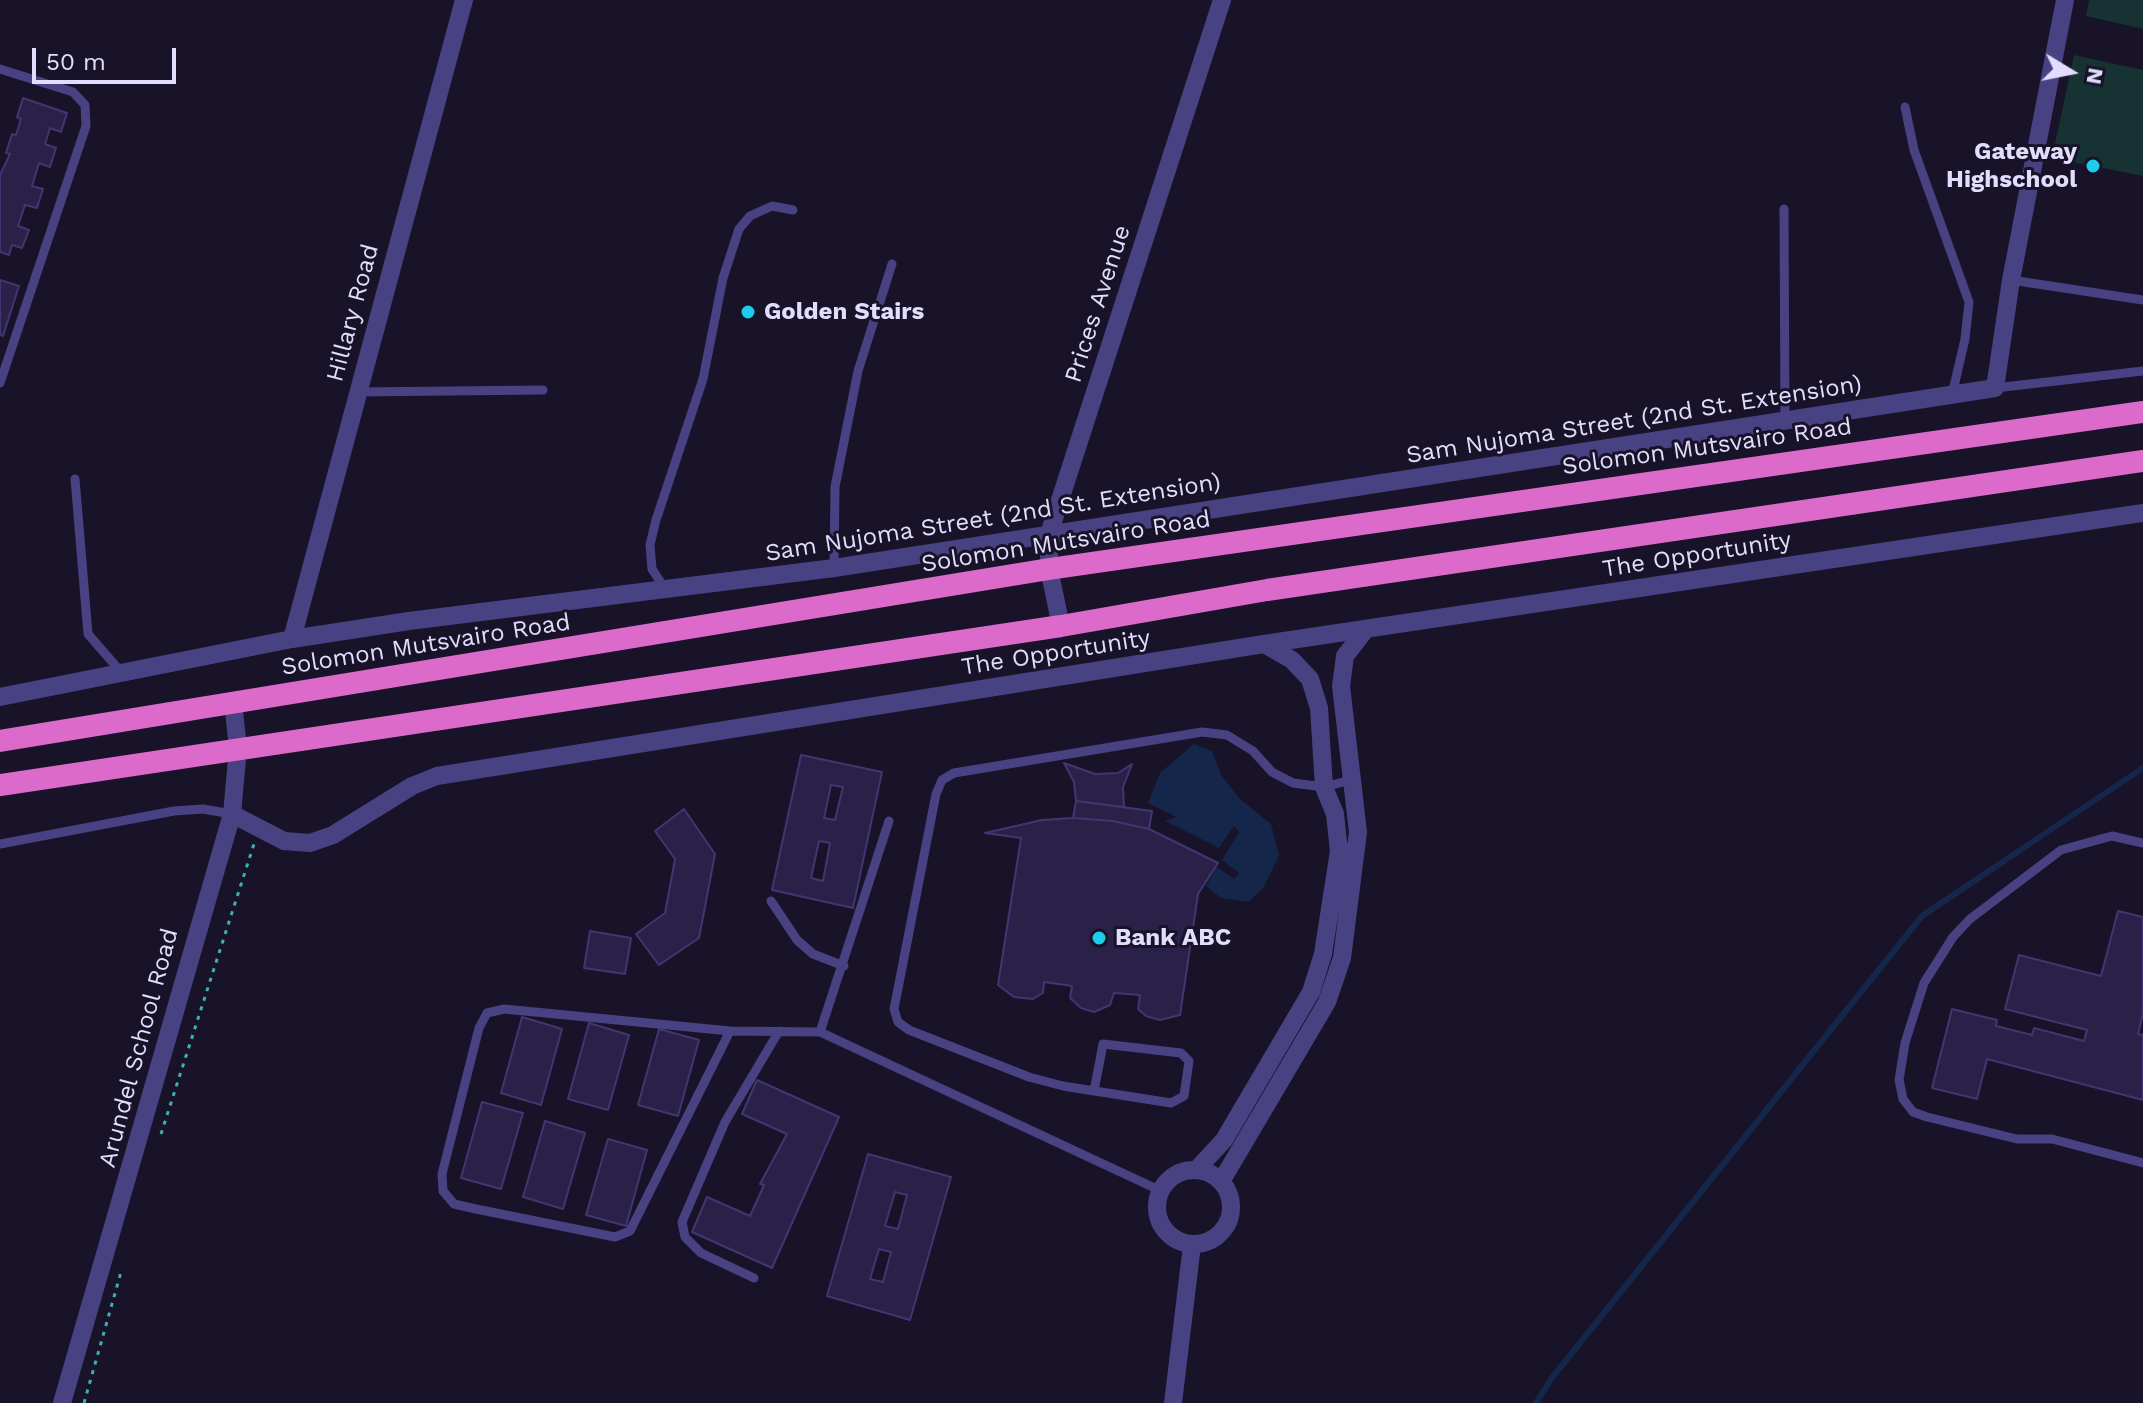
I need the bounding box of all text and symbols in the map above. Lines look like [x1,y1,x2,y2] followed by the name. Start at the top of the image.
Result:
[36,32,180,82] scale bar
[2031,32,2111,112] north arrow
[46,48,106,76] text: 50 m
[2081,66,2109,86] text: N
[1946,138,2077,194] place label: Gateway Highschool
[2084,157,2102,175] marker: Gateway Highschool
[1059,222,1137,386] street label: Prices Avenue
[321,241,385,385] street label: Hillary Road
[764,298,924,326] place label: Golden Stairs
[739,303,757,321] marker: Golden Stairs
[1404,370,1864,470] street label: Sam Nujoma Street (2nd St. Extension)
[1560,412,1854,482] street label: Solomon Mutsvairo Road
[763,468,1223,568] street label: Sam Nujoma Street (2nd St. Extension)
[920,505,1212,579] street label: Solomon Mutsvairo Road
[1600,526,1794,584] street label: The Opportunity
[280,608,572,682] street label: Solomon Mutsvairo Road
[959,624,1153,682] street label: The Opportunity
[1115,924,1231,952] place label: Bank ABC
[93,925,185,1171] street label: Arundel School Road
[1090,929,1108,947] marker: Bank ABC

